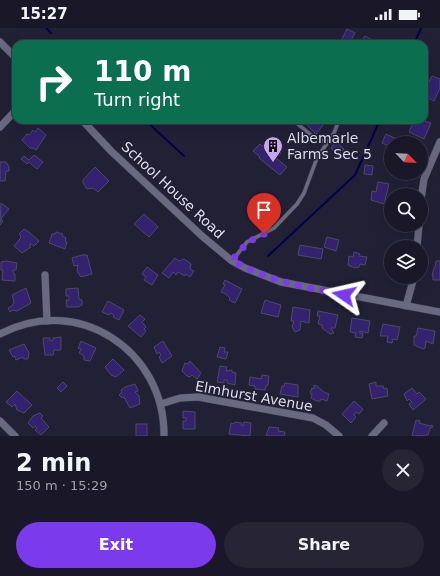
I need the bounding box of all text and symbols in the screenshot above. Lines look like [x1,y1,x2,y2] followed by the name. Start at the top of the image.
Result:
[20,5,68,23] text: 15:27
[94,55,191,88] text: 110 m
[28,56,80,108] icon: right
[94,89,180,110] text: Turn right
[287,130,372,162] place label: Albemarle Farms Sec 5
[262,135,284,163] building icon: Albemarle Farms Sec 5
[384,136,428,180] north arrow
[384,136,428,284] map controls
[118,138,228,242] street label: School House Road
[384,188,428,232] button: search
[247,193,281,234] pin
[253,199,275,221] icon: arrive
[384,240,428,284] button: layers
[323,274,365,316] position arrow
[194,378,314,414] street label: Elmhurst Avenue
[16,449,91,477] text: 2 min
[382,449,424,491] button: close
[16,478,107,493] text: 150 m · 15:29
[16,522,216,568] button: Exit
[224,522,424,568] button: Share

